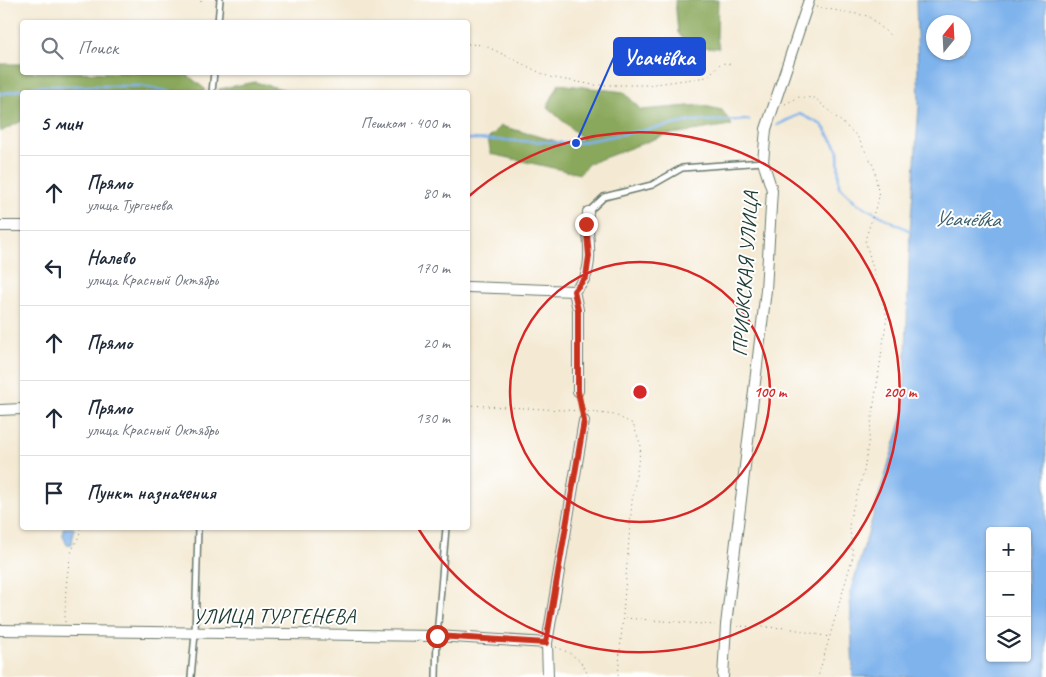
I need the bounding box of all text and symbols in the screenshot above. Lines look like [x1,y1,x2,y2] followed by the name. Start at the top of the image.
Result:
[926,15,971,60] north arrow
[20,20,470,75] search box
[38,34,66,62] icon: search
[78,36,118,60] text: Поиск
[614,38,705,75] callout: Усачёвка
[623,44,697,72] text: Усачёвка
[40,110,82,136] text: 5 мин
[361,113,450,133] text: Пешком · 400 m
[87,171,132,195] text: Прямо
[40,179,68,207] icon: ahead
[423,183,450,203] text: 80 m
[726,189,764,357] street label: ПРИОКСКАЯ УЛИЦА
[87,195,172,215] text: улица Тургенева
[934,204,1003,234] water label: Усачёвка
[575,213,598,236] route end
[87,246,135,270] text: Налево
[40,254,68,282] icon: left
[416,258,450,278] text: 170 m
[87,270,218,290] text: улица Красный Октябрь
[40,329,68,357] icon: ahead
[87,331,132,355] text: Прямо
[423,333,450,353] text: 20 m
[631,383,649,401] centre of rings
[754,383,788,402] text: 100 m
[884,383,918,402] text: 200 m
[87,396,132,420] text: Прямо
[40,404,68,432] icon: ahead
[416,408,450,428] text: 130 m
[87,420,218,440] text: улица Красный Октябрь
[40,479,68,507] icon: arrive
[87,481,216,505] text: Пункт назначения
[986,527,1031,662] map controls
[986,527,1031,572] button: +
[986,572,1031,617] button: −
[193,603,357,629] street label: УЛИЦА ТУРГЕНЕВА
[986,617,1031,662] button: layers
[426,625,449,648] route start

